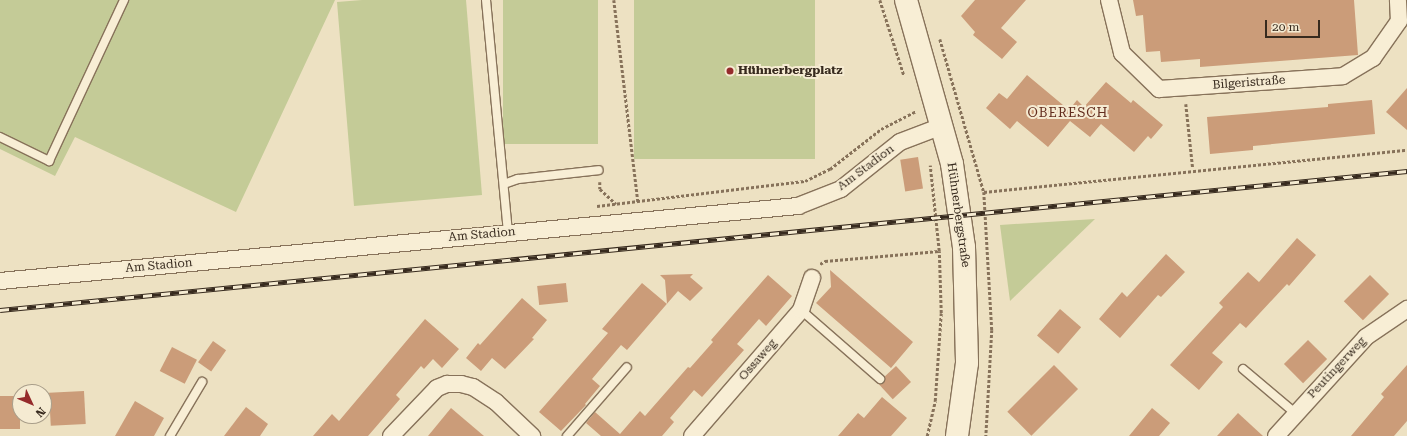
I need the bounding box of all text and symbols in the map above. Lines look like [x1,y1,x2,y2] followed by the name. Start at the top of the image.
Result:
[1267,12,1322,38] scale bar
[1272,20,1299,34] text: 20 m
[738,64,842,78] place label: Hühnerbergplatz
[725,66,735,76] marker: Hühnerbergplatz
[1212,73,1286,93] street label: Bilgeristraße
[1028,105,1108,121] district label: OBERESCH
[835,142,897,194] street label: Am Stadion
[944,162,972,268] street label: Hühnerbergstraße
[448,225,516,245] street label: Am Stadion
[125,256,193,276] street label: Am Stadion
[1305,334,1369,402] street label: Peutingerweg
[736,336,780,384] street label: Ossaweg
[12,384,52,424] north arrow
[33,404,48,420] text: N

